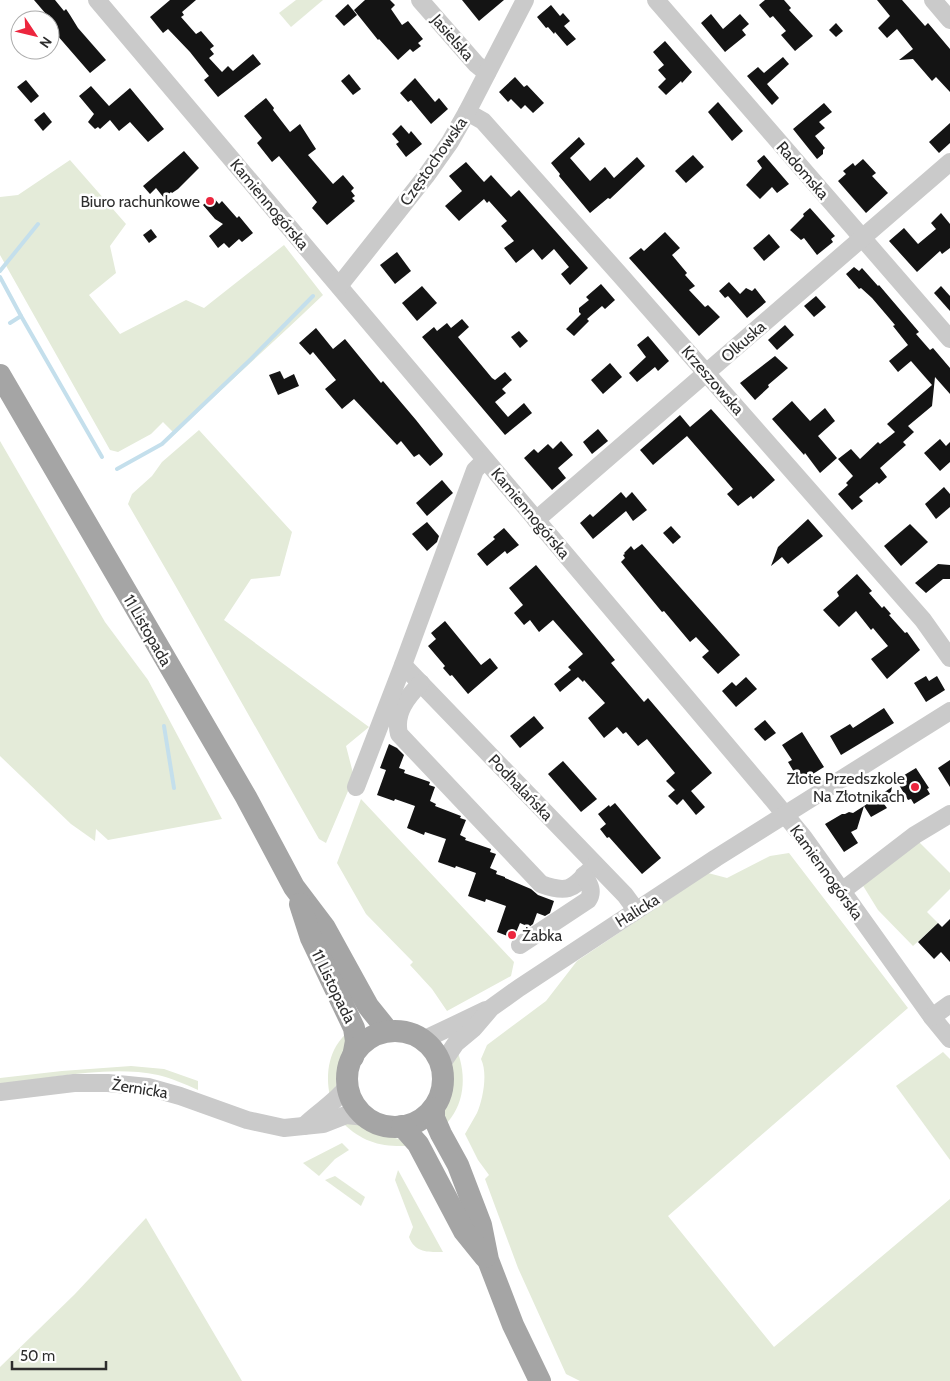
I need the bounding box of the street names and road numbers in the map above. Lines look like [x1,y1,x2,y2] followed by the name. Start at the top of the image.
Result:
[427,10,478,65] street label: Jasielska
[396,113,471,209] street label: Częstochowska
[772,138,833,203] street label: Radomska
[226,155,313,254] street label: Kamiennogórska
[717,317,770,366] street label: Olkuska
[677,342,748,419] street label: Krzeszowska
[487,464,574,563] street label: Kamiennogórska
[120,591,176,670] street label: 11 Listopada
[484,750,557,825] street label: Podhalańska
[786,821,867,924] street label: Kamiennogórska
[612,889,663,931] street label: Halicka
[308,946,360,1026] street label: 11 Listopada
[111,1075,170,1102] street label: Żernicka

